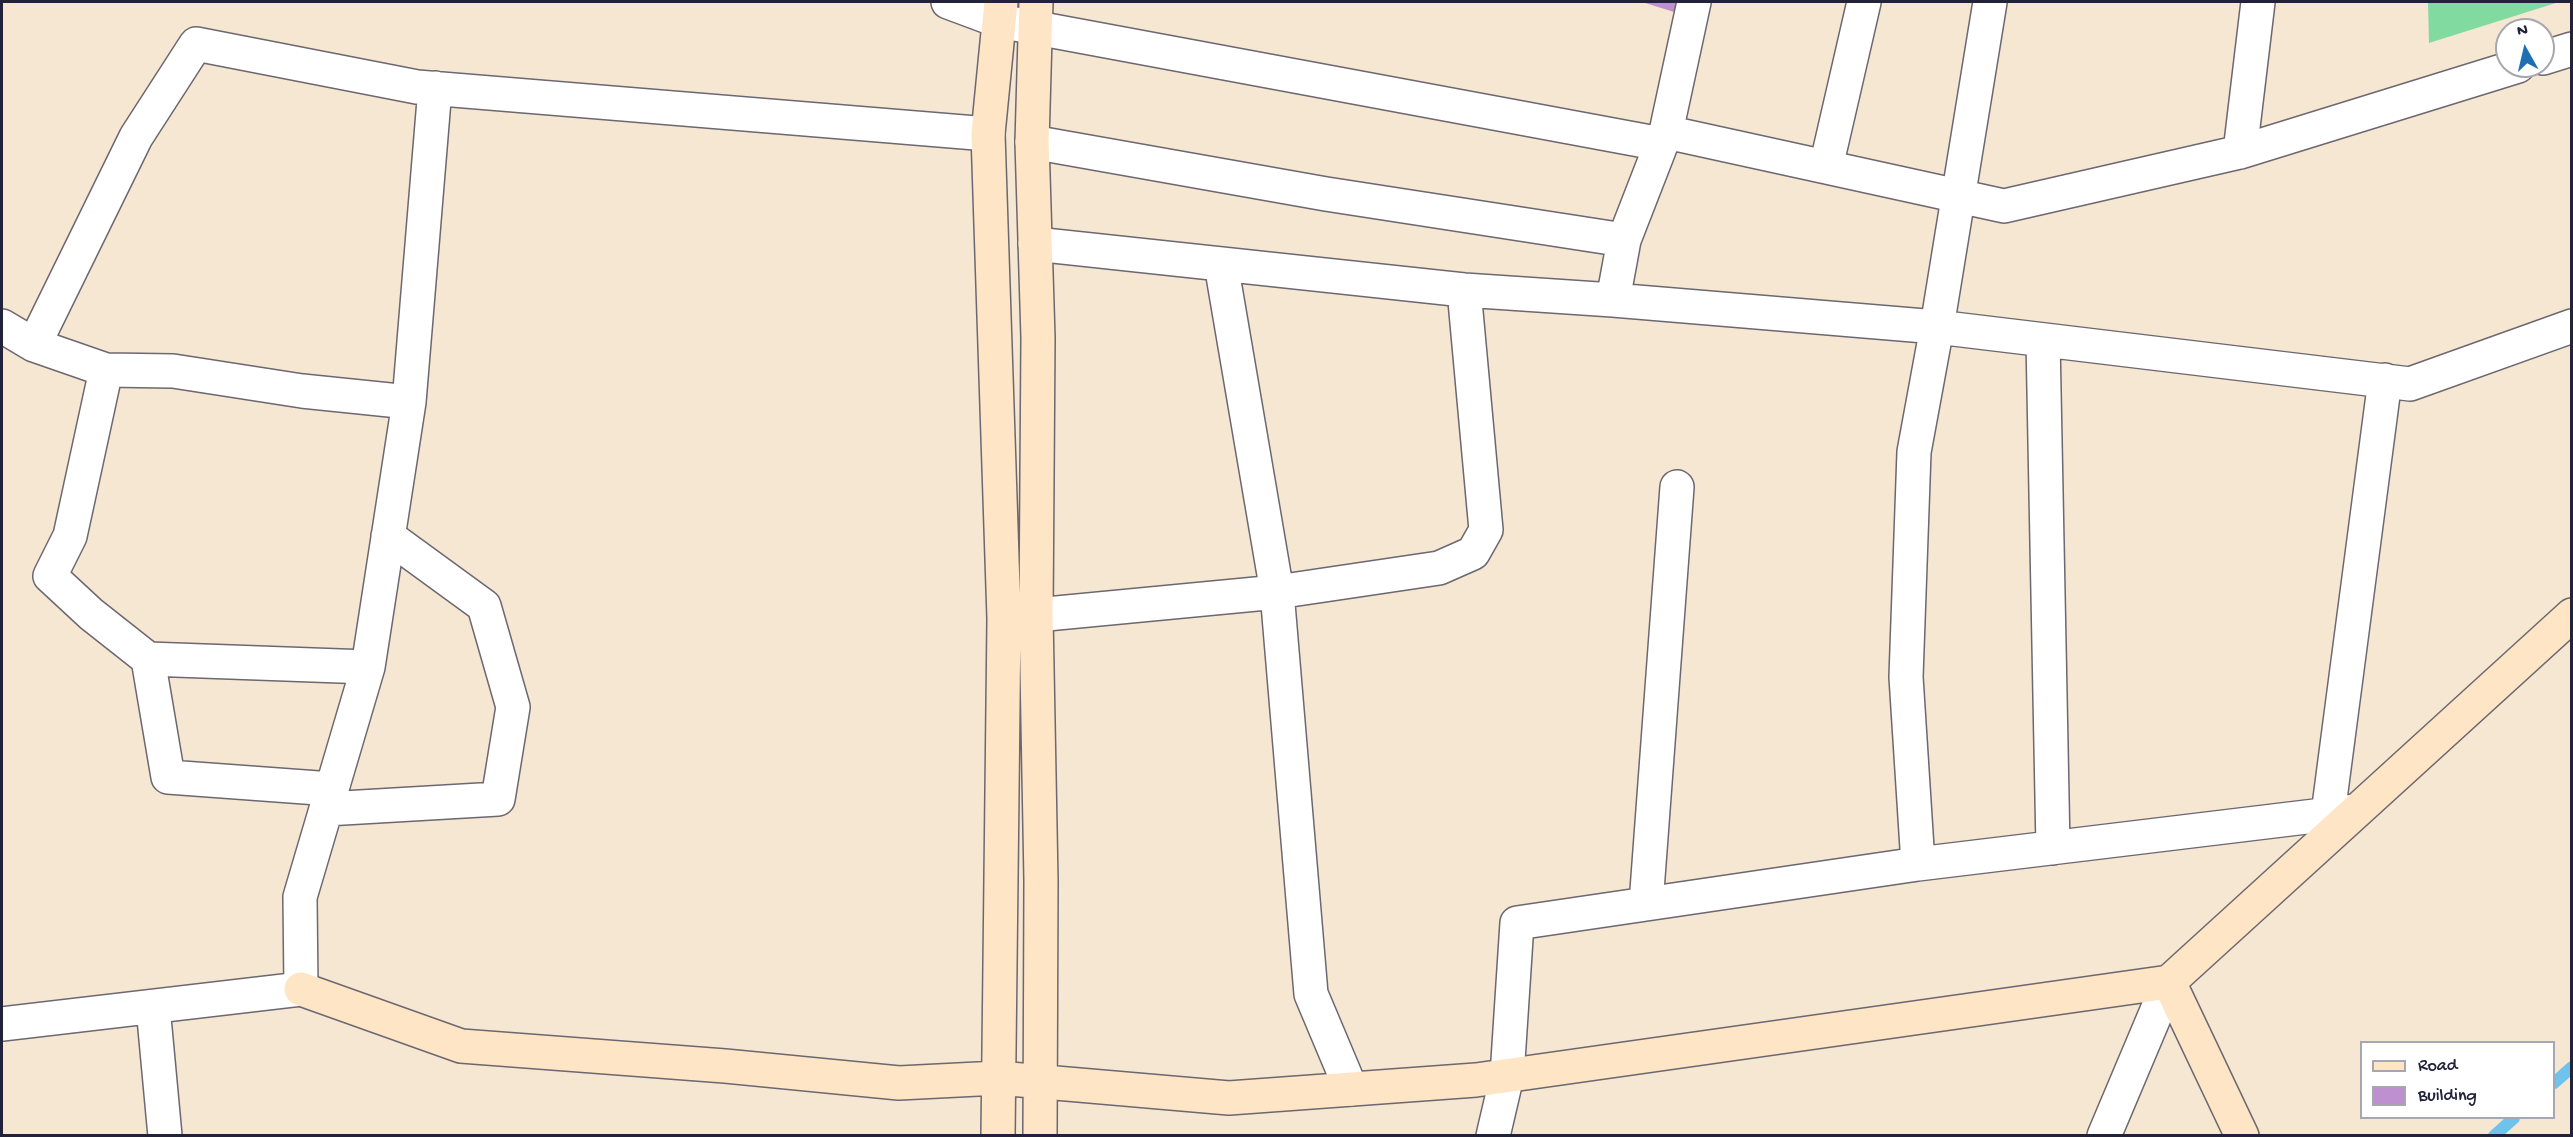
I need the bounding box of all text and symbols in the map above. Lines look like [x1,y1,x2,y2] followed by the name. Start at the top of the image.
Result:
[2495,18,2555,78] north arrow
[2516,22,2529,42] text: N
[2360,1041,2555,1119] legend
[2418,1056,2457,1077] text: Road
[2418,1086,2477,1107] text: Building

